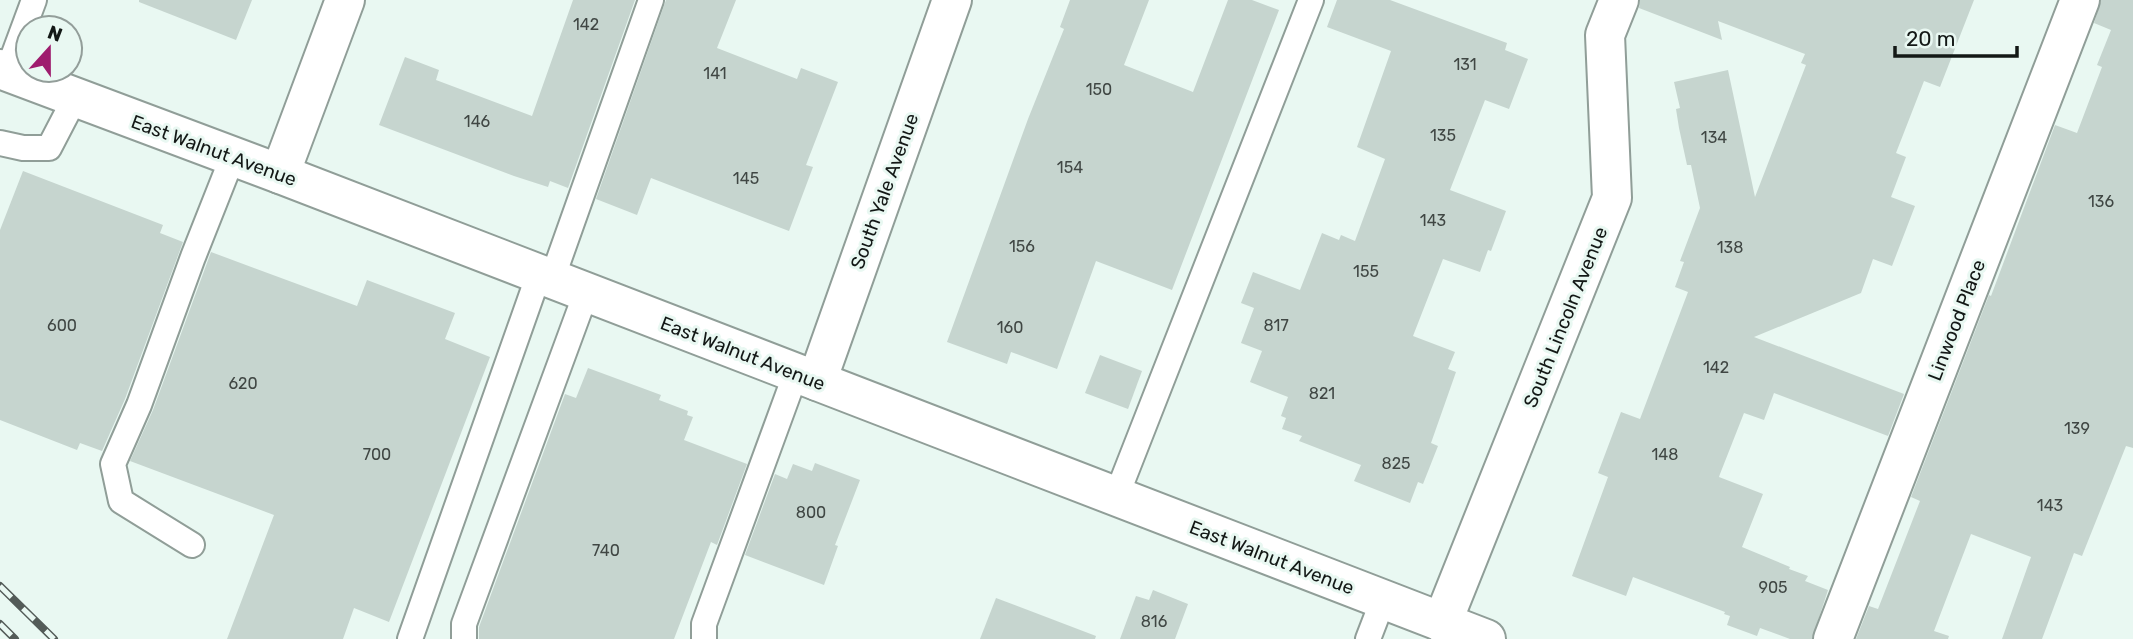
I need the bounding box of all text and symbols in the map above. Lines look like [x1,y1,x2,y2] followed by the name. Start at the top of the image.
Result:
[14,14,84,84] north arrow
[1895,14,2018,58] scale bar
[573,15,599,34] house number: 142
[44,20,65,47] text: N
[1906,26,1955,51] text: 20 m
[1453,55,1477,74] house number: 131
[703,64,727,83] house number: 141
[1086,80,1112,99] house number: 150
[128,110,300,191] street label: East Walnut Avenue
[846,110,923,272] street label: South Yale Avenue
[464,112,491,131] house number: 146
[1430,126,1456,145] house number: 135
[1701,128,1727,147] house number: 134
[1057,158,1083,177] house number: 154
[733,169,759,188] house number: 145
[2088,192,2114,211] house number: 136
[1420,211,1446,230] house number: 143
[1519,223,1612,411] street label: South Lincoln Avenue
[1009,237,1035,256] house number: 156
[1717,238,1743,257] house number: 138
[1923,256,1990,384] street label: Linwood Place
[1353,262,1379,281] house number: 155
[657,311,828,395] street label: East Walnut Avenue
[47,316,77,335] house number: 600
[1263,316,1289,335] house number: 817
[997,318,1023,337] house number: 160
[1703,358,1729,377] house number: 142
[228,374,258,393] house number: 620
[1309,384,1335,403] house number: 821
[2064,419,2090,438] house number: 139
[363,445,391,464] house number: 700
[1652,445,1678,464] house number: 148
[1381,454,1411,473] house number: 825
[2037,496,2063,515] house number: 143
[796,503,826,522] house number: 800
[1186,515,1357,599] street label: East Walnut Avenue
[592,541,620,560] house number: 740
[1758,578,1788,597] house number: 905
[1141,612,1168,631] house number: 816

